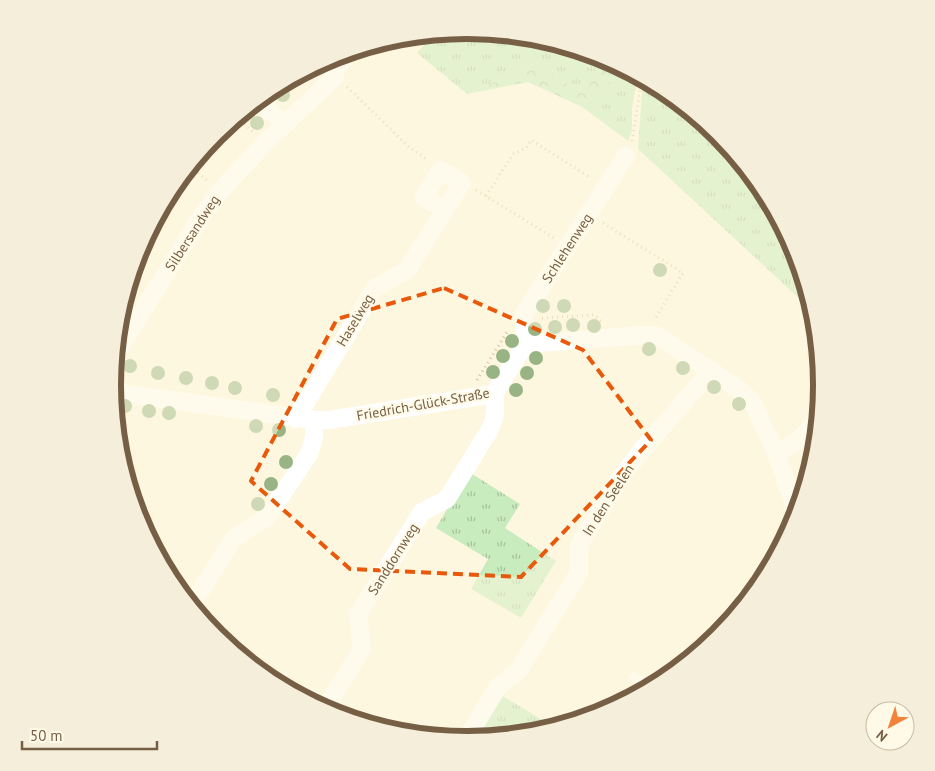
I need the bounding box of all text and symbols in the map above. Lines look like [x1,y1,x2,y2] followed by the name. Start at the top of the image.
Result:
[161,191,223,275] street label: Silbersandweg
[538,210,596,286] street label: Schlehenweg
[332,290,378,350] street label: Haselweg
[355,383,491,425] street label: Friedrich-Glück-Straße
[578,461,638,539] street label: In den Seelen
[364,520,422,598] street label: Sanddornweg
[865,701,915,751] north arrow
[22,718,158,750] scale bar
[30,726,63,745] text: 50 m
[872,726,891,746] text: N

